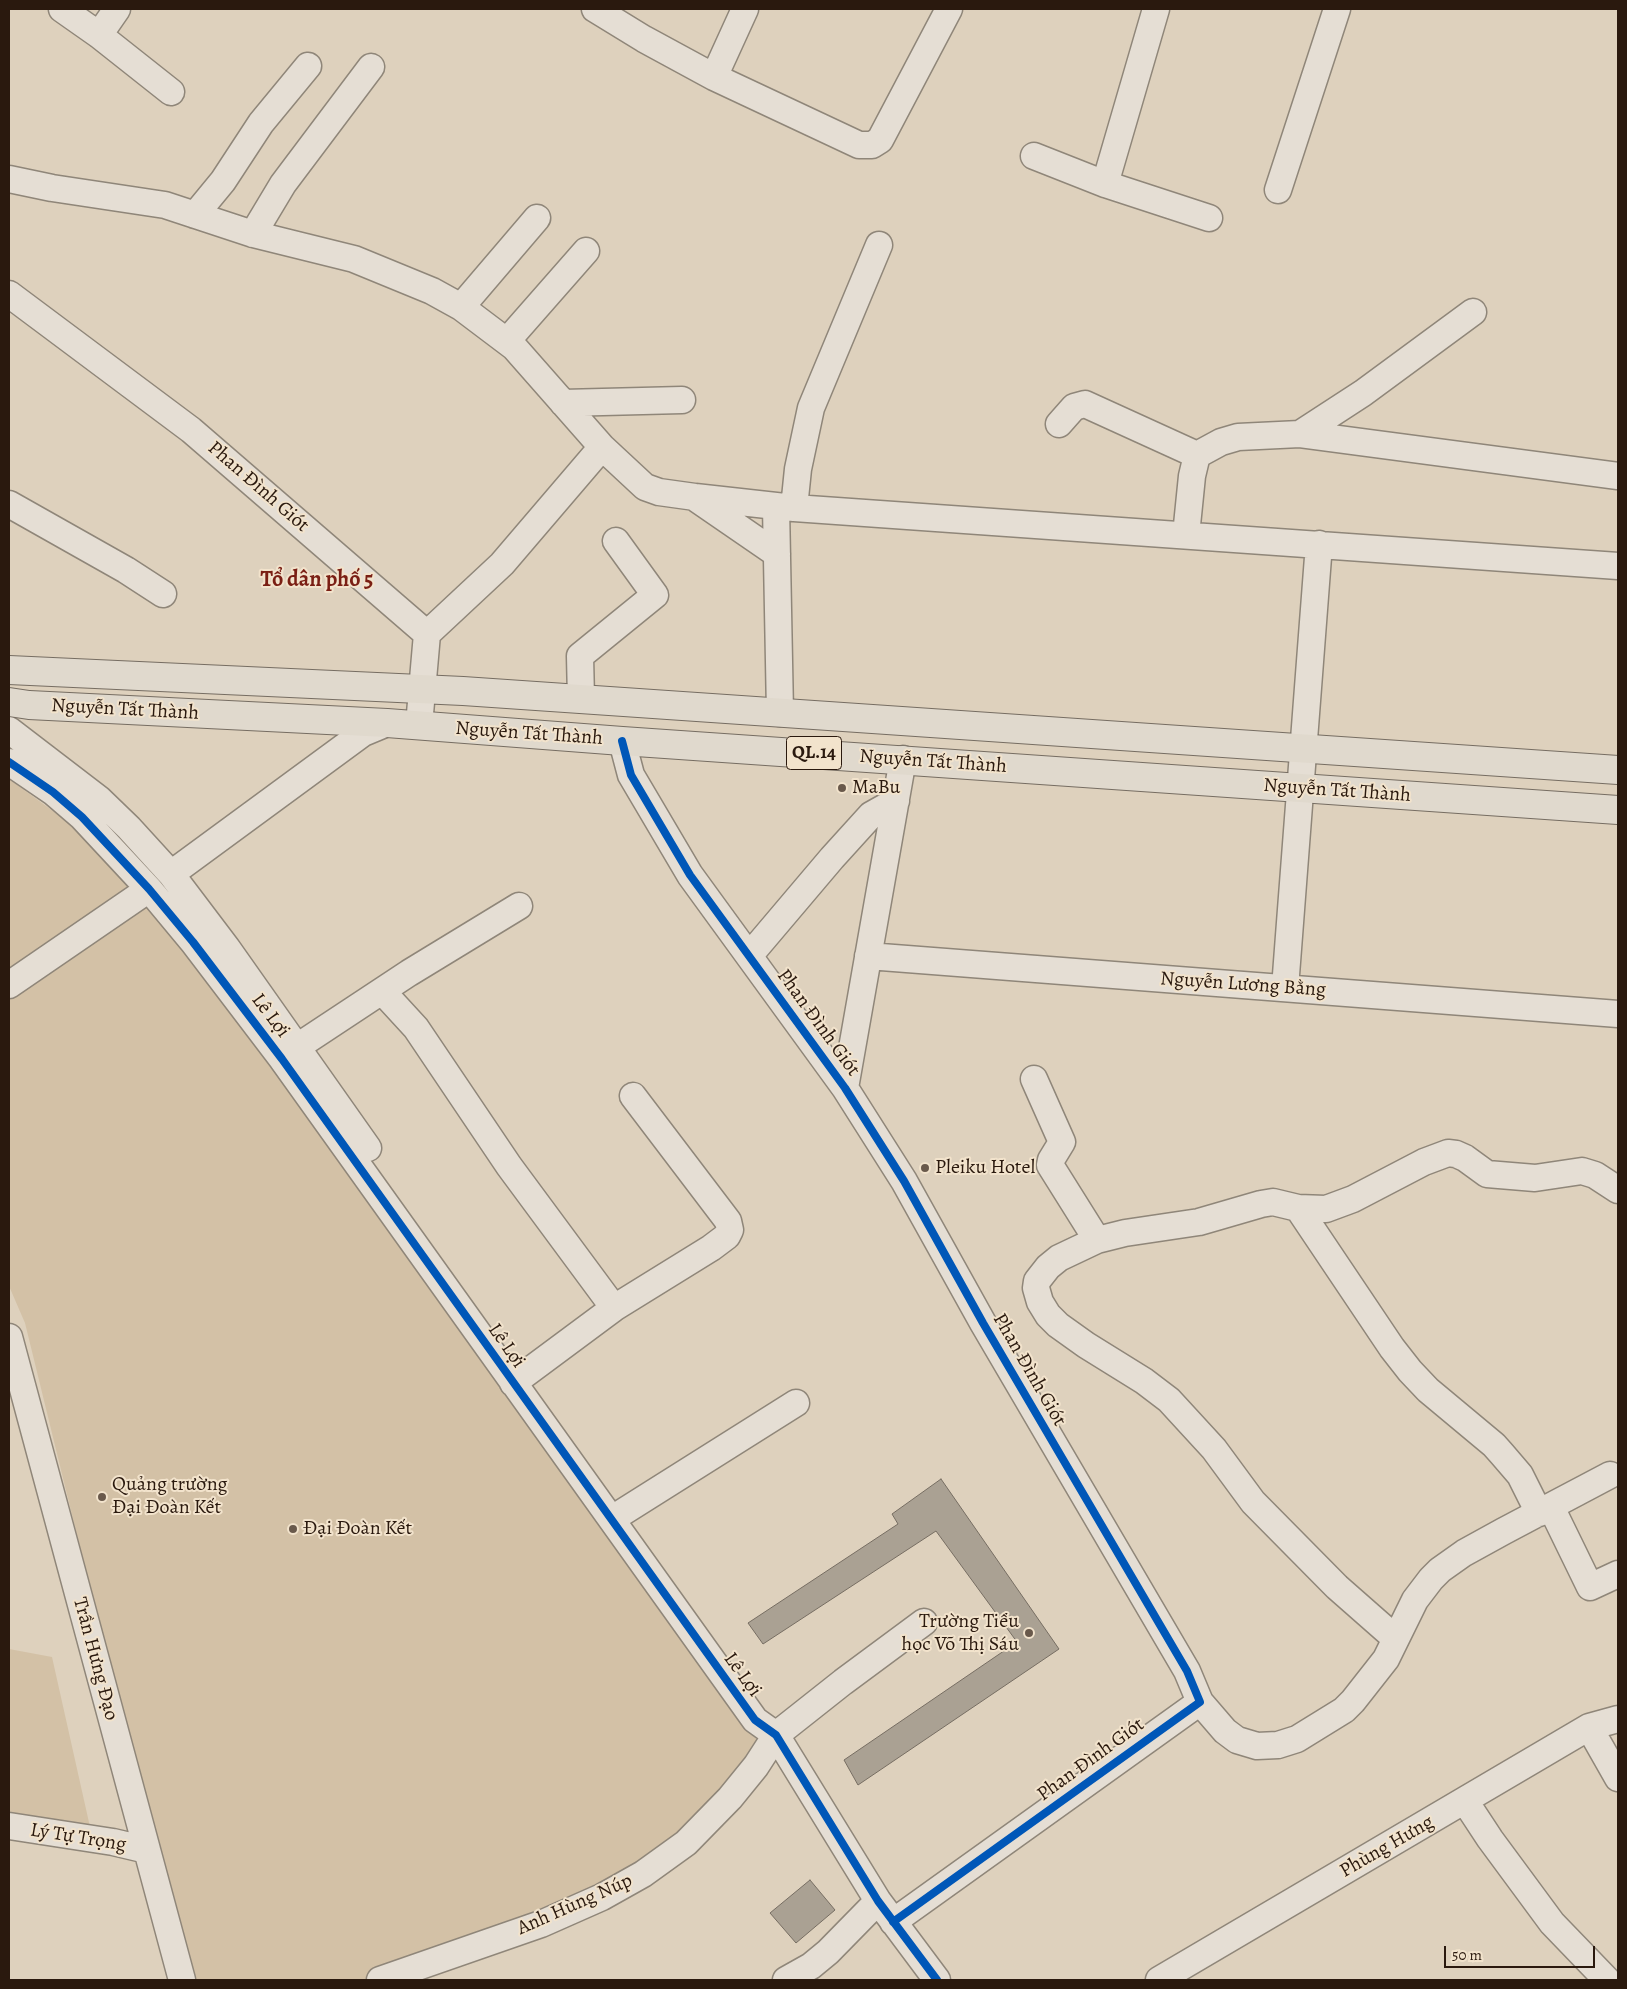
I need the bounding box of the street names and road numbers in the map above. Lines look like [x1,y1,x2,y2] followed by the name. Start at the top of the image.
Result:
[202,436,314,538] street label: Phan Đình Giót
[51,694,199,726] street label: Nguyễn Tất Thành
[454,717,604,751] street label: Nguyễn Tất Thành
[786,736,842,770] road number: QL.14
[858,745,1008,779] street label: Nguyễn Tất Thành
[1262,774,1412,808] street label: Nguyễn Tất Thành
[771,965,865,1081] street label: Phan Đình Giót
[1159,967,1327,1003] street label: Nguyễn Lương Bằng
[246,989,294,1043] street label: Lê Lợi
[987,1309,1071,1431] street label: Phan Đình Giót
[482,1319,530,1373] street label: Lê Lợi
[67,1595,123,1723] street label: Trần Hưng Đạo
[718,1648,766,1702] street label: Lê Lợi
[1033,1713,1149,1807] street label: Phan Đình Giót
[1336,1810,1438,1884] street label: Phùng Hưng
[28,1819,128,1857] street label: Lý Tự Trọng
[514,1869,636,1941] street label: Anh Hùng Núp

